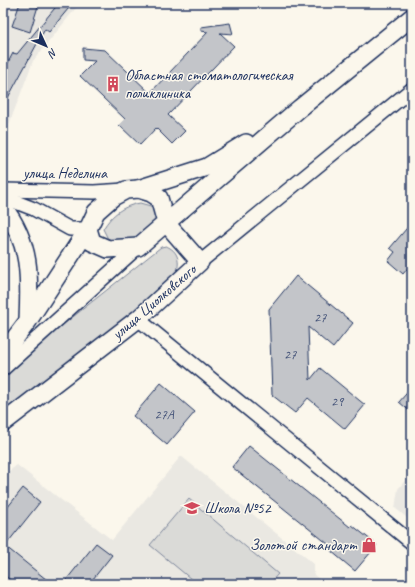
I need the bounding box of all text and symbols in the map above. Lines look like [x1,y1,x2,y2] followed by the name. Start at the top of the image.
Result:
[26,26,66,66] north arrow
[44,46,61,62] text: N
[125,65,294,103] place label: Областная стоматологическая поликлиника
[104,75,122,93] building icon: Областная стоматологическая поликлиника
[22,163,108,183] street label: улица Неделина
[107,258,202,345] street label: улица Циолковского
[314,309,327,326] house number: 27
[284,346,297,363] house number: 27
[331,393,345,410] house number: 29
[154,406,175,423] house number: 27А
[204,498,273,518] place label: Школа №52
[183,499,201,517] school or university icon: Школа №52
[250,535,358,555] place label: Золотой стандарт
[360,536,378,554] shop icon: Золотой стандарт

